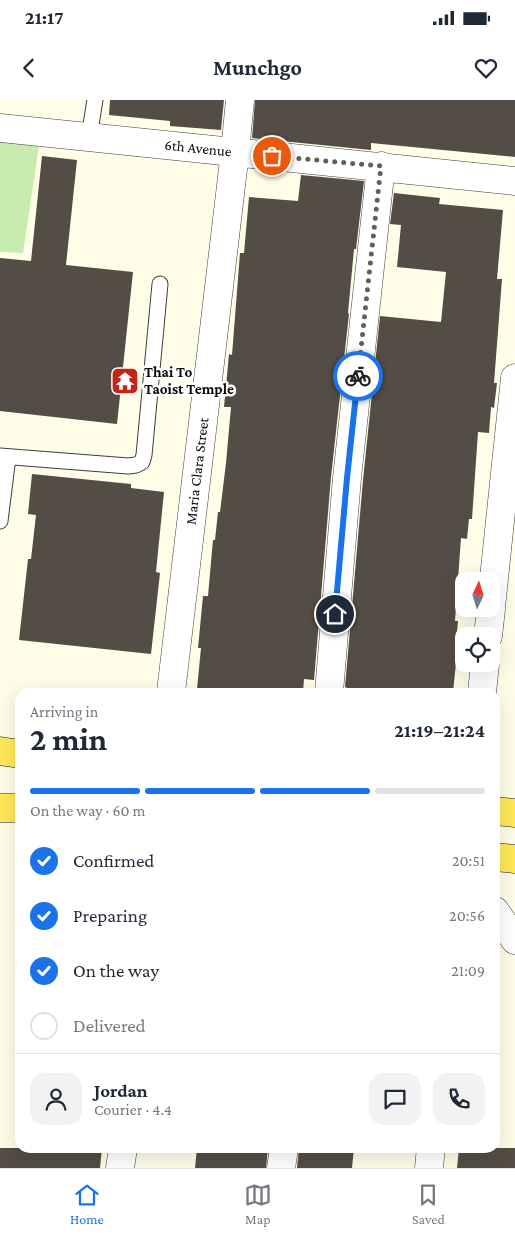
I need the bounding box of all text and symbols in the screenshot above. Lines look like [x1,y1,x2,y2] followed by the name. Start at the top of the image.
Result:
[25,7,63,28] text: 21:17
[15,54,43,82] icon: back
[472,54,500,82] icon: heart
[213,55,302,80] text: Munchgo
[251,135,293,177] pin
[164,137,233,160] street label: 6th Avenue
[258,142,286,170] icon: bag
[333,351,383,401] courier
[344,362,372,390] icon: bike
[144,364,234,397] place label: Thai To Taoist Temple
[110,366,140,396] temple icon: Thai To Taoist Temple
[182,415,212,526] street label: Maria Clara Street
[455,572,500,618] north arrow
[455,572,500,672] map controls
[314,593,356,635] pin
[321,600,349,628] icon: home
[455,627,500,672] button: locate
[30,703,98,720] text: Arriving in
[394,720,485,741] text: 21:19–21:24
[30,721,107,757] text: 2 min
[30,802,145,819] text: On the way · 60 m
[30,847,58,875] icon: check
[73,850,154,871] text: Confirmed
[452,852,485,869] text: 20:51
[30,902,58,930] icon: check
[73,905,147,926] text: Preparing
[449,907,485,924] text: 20:56
[30,957,58,985] icon: check
[73,960,159,981] text: On the way
[451,962,485,979] text: 21:09
[73,1015,146,1036] text: Delivered
[30,1073,82,1125] button: person
[369,1073,421,1125] button: chat
[433,1073,485,1125] button: phone
[94,1080,148,1101] text: Jordan
[94,1101,172,1118] text: Courier · 4.4
[70,1181,104,1227] tab: Home
[244,1181,272,1227] tab: Map
[412,1181,445,1227] tab: Saved

